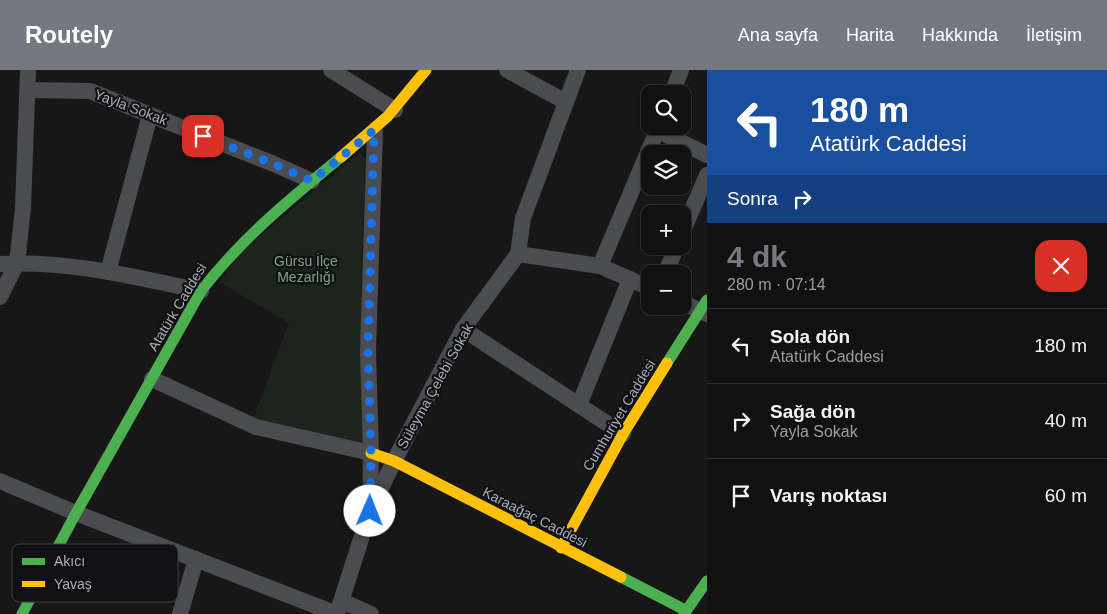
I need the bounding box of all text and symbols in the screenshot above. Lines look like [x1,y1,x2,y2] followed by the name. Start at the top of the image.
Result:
[25,21,113,48] text: Routely
[738,25,818,45] text: Ana sayfa
[846,25,894,45] text: Harita
[922,25,998,45] text: Hakkında
[1026,25,1082,45] text: İletişim
[641,85,691,315] map controls
[641,85,691,135] button: search
[92,86,171,129] street label: Yayla Sokak
[727,90,792,155] icon: left
[810,90,909,129] text: 180 m
[182,115,224,157] pin
[189,122,217,150] icon: arrive
[810,131,967,156] text: Atatürk Caddesi
[641,145,691,195] button: layers
[788,185,816,213] icon: right
[727,188,778,209] text: Sonra
[641,205,691,255] button: +
[727,240,787,273] text: 4 dk
[1035,240,1087,292] button: close
[274,252,338,285] park label: Gürsu İlçe Mezarlığı
[144,260,210,354] street label: Atatürk Caddesi
[641,265,691,315] button: −
[727,276,826,293] text: 280 m · 07:14
[394,320,477,451] street label: Süleyma Çelebi Sokak
[770,326,850,347] text: Sola dön
[727,332,755,360] icon: left
[1034,335,1087,356] text: 180 m
[770,348,884,365] text: Atatürk Caddesi
[579,357,659,473] street label: Cumhuriyet Caddesi
[770,401,856,422] text: Sağa dön
[727,407,755,435] icon: right
[1045,410,1087,431] text: 40 m
[770,423,858,440] text: Yayla Sokak
[727,482,755,510] icon: arrive
[343,484,395,536] position arrow
[480,484,590,550] street label: Karaağaç Caddesi
[770,485,887,506] text: Varış noktası
[1045,485,1087,506] text: 60 m
[12,544,178,602] legend
[54,553,85,569] text: Akıcı
[54,576,92,592] text: Yavaş

